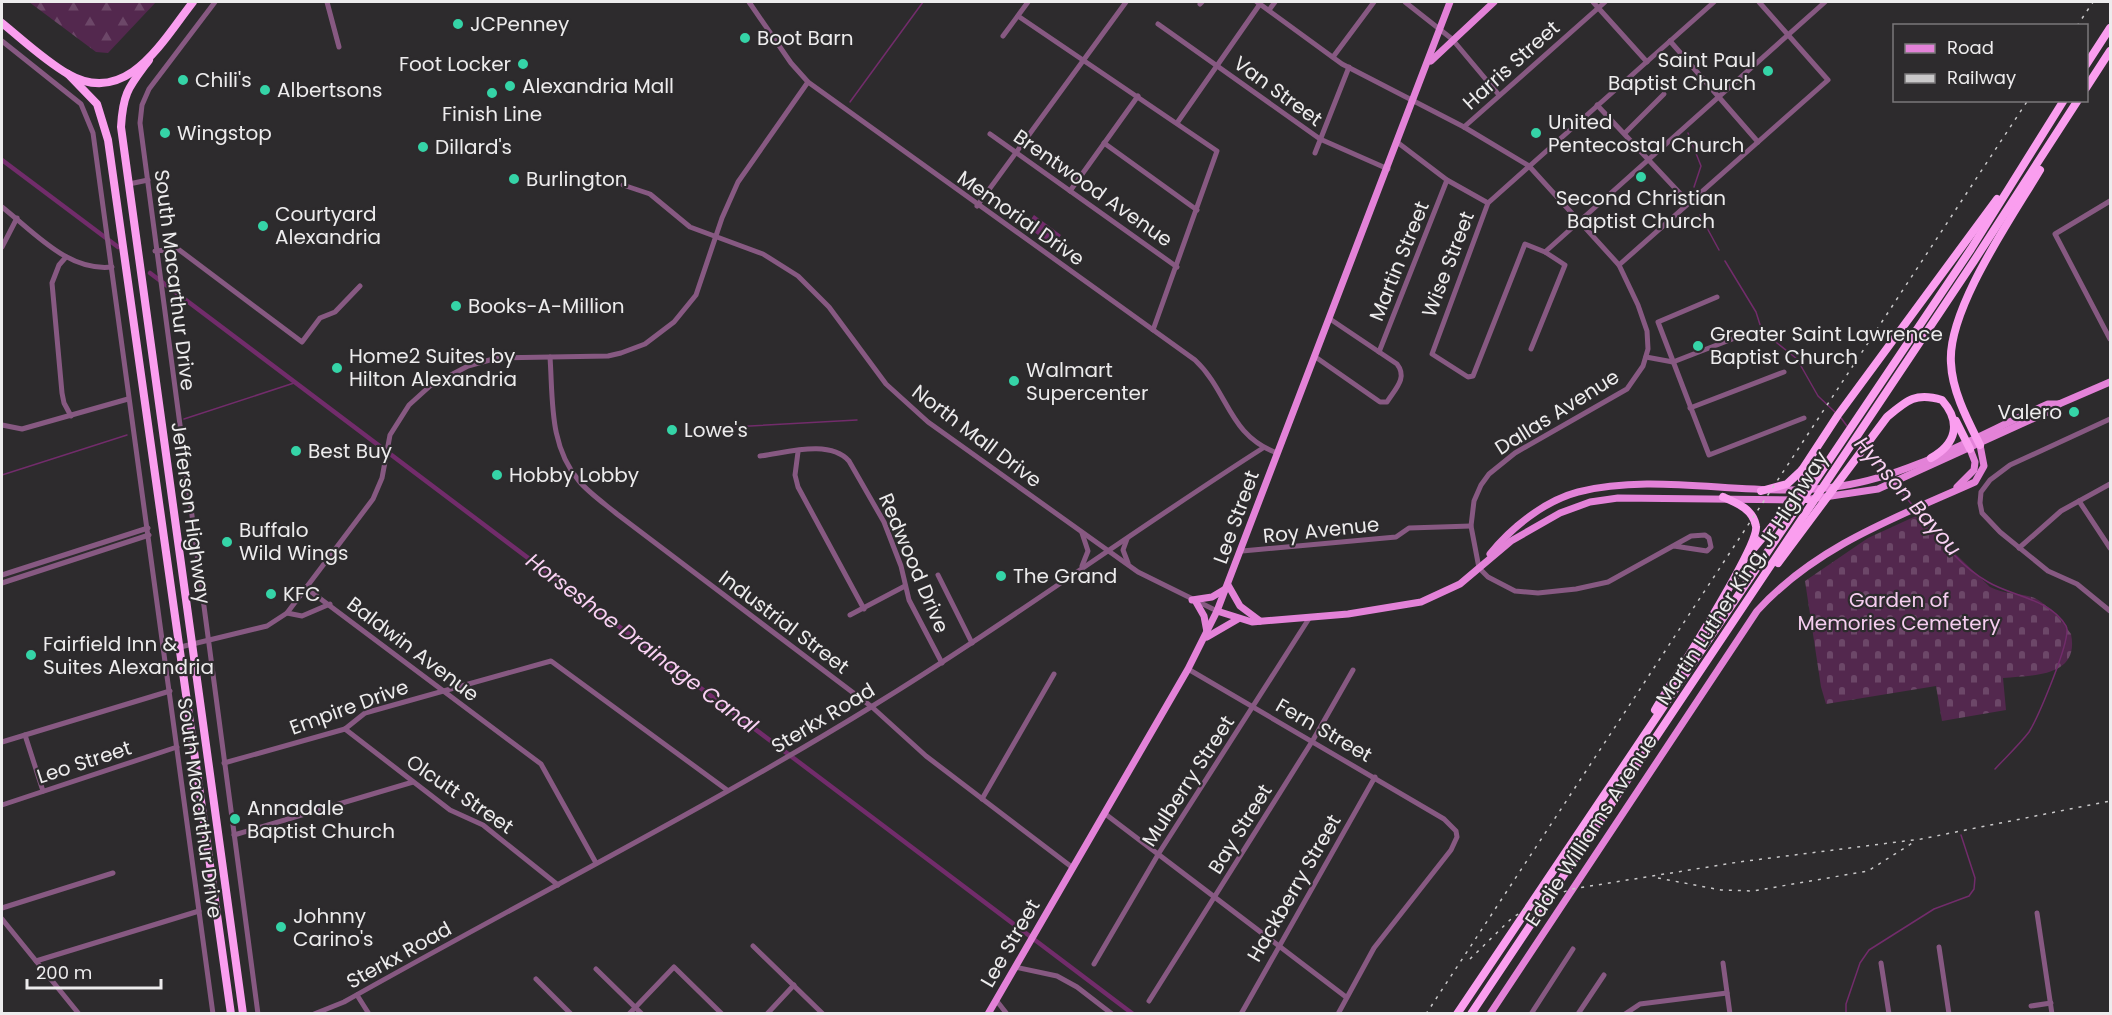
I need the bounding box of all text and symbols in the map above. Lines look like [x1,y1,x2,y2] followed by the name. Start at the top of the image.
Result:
[470,10,569,38] place label: JCPenney
[1456,14,1566,116] street label: Harris Street
[451,17,465,31] marker: JCPenney
[757,24,854,52] place label: Boot Barn
[1893,24,2088,102] legend
[738,31,752,45] marker: Boot Barn
[1947,35,1994,60] text: Road
[1608,46,1756,97] place label: Saint Paul Baptist Church
[1228,49,1328,133] street label: Van Street
[399,50,511,78] place label: Foot Locker
[516,57,530,71] marker: Foot Locker
[1761,64,1775,78] marker: Saint Paul Baptist Church
[1947,65,2016,90] text: Railway
[195,66,252,94] place label: Chili's
[522,72,674,100] place label: Alexandria Mall
[176,73,190,87] marker: Chili's
[277,76,383,104] place label: Albertsons
[503,79,517,93] marker: Alexandria Mall
[258,83,272,97] marker: Albertsons
[485,86,499,100] marker: Finish Line
[442,100,542,128] place label: Finish Line
[1548,108,1744,159] place label: United Pentecostal Church
[177,119,272,147] place label: Wingstop
[1008,123,1178,253] street label: Brentwood Avenue
[158,126,172,140] marker: Wingstop
[1529,126,1543,140] marker: United Pentecostal Church
[435,133,512,161] place label: Dillard's
[416,140,430,154] marker: Dillard's
[952,164,1090,272] street label: Memorial Drive
[526,165,628,193] place label: Burlington
[148,168,202,392] street label: South Macarthur Drive
[1634,170,1648,184] marker: Second Christian Baptist Church
[507,172,521,186] marker: Burlington
[1556,184,1726,235] place label: Second Christian Baptist Church
[1362,197,1436,325] street label: Martin Street
[275,200,381,251] place label: Courtyard Alexandria
[1415,207,1481,321] street label: Wise Street
[256,219,270,233] marker: Courtyard Alexandria
[468,292,625,320] place label: Books-A-Million
[449,299,463,313] marker: Books-A-Million
[1710,320,1943,371] place label: Greater Saint Lawrence Baptist Church
[1691,339,1705,353] marker: Greater Saint Lawrence Baptist Church
[349,342,517,393] place label: Home2 Suites by Hilton Alexandria
[1026,356,1148,407] place label: Walmart Supercenter
[330,361,344,375] marker: Home2 Suites by Hilton Alexandria
[1489,363,1625,461] street label: Dallas Avenue
[1007,374,1021,388] marker: Walmart Supercenter
[906,378,1048,494] street label: North Mall Drive
[1997,398,2062,426] place label: Valero
[2067,405,2081,419] marker: Valero
[684,416,748,444] place label: Lowe's
[164,420,218,606] street label: Jefferson Highway
[665,423,679,437] marker: Lowe's
[1848,430,1968,562] water label: Hynson Bayou
[308,437,392,465] place label: Best Buy
[289,444,303,458] marker: Best Buy
[1649,446,1835,710] street label: Martin Luther King, Jr Highway
[509,461,639,489] place label: Hobby Lobby
[1206,466,1266,568] street label: Lee Street
[490,468,504,482] marker: Hobby Lobby
[872,489,956,637] street label: Redwood Drive
[1262,510,1380,550] street label: Roy Avenue
[239,516,348,567] place label: Buffalo Wild Wings
[220,535,234,549] marker: Buffalo Wild Wings
[520,546,764,740] water label: Horseshoe Drainage Canal
[1013,562,1117,590] place label: The Grand
[713,564,855,680] street label: Industrial Street
[994,569,1008,583] marker: The Grand
[283,580,321,608] place label: KFC
[1798,586,2000,637] park label: Garden of Memories Cemetery
[264,587,278,601] marker: KFC
[341,590,485,708] street label: Baldwin Avenue
[43,630,214,681] place label: Fairfield Inn & Suites Alexandria
[24,648,38,662] marker: Fairfield Inn & Suites Alexandria
[286,673,412,741] street label: Empire Drive
[766,676,880,760] street label: Sterkx Road
[1271,691,1377,769] street label: Fern Street
[171,696,229,920] street label: South Macarthur Drive
[1135,710,1241,852] street label: Mulberry Street
[1518,728,1664,932] street label: Eddie Williams Avenue
[33,734,135,790] street label: Leo Street
[401,748,519,840] street label: Olcutt Street
[1201,779,1279,879] street label: Bay Street
[247,794,395,845] place label: Annadale Baptist Church
[1240,809,1348,967] street label: Hackberry Street
[228,812,242,826] marker: Annadale Baptist Church
[974,894,1046,992] street label: Lee Street
[293,902,374,953] place label: Johnny Carino's
[341,915,457,995] street label: Sterkx Road
[274,920,288,934] marker: Johnny Carino's
[27,952,160,990] scale bar
[36,960,92,985] text: 200 m

